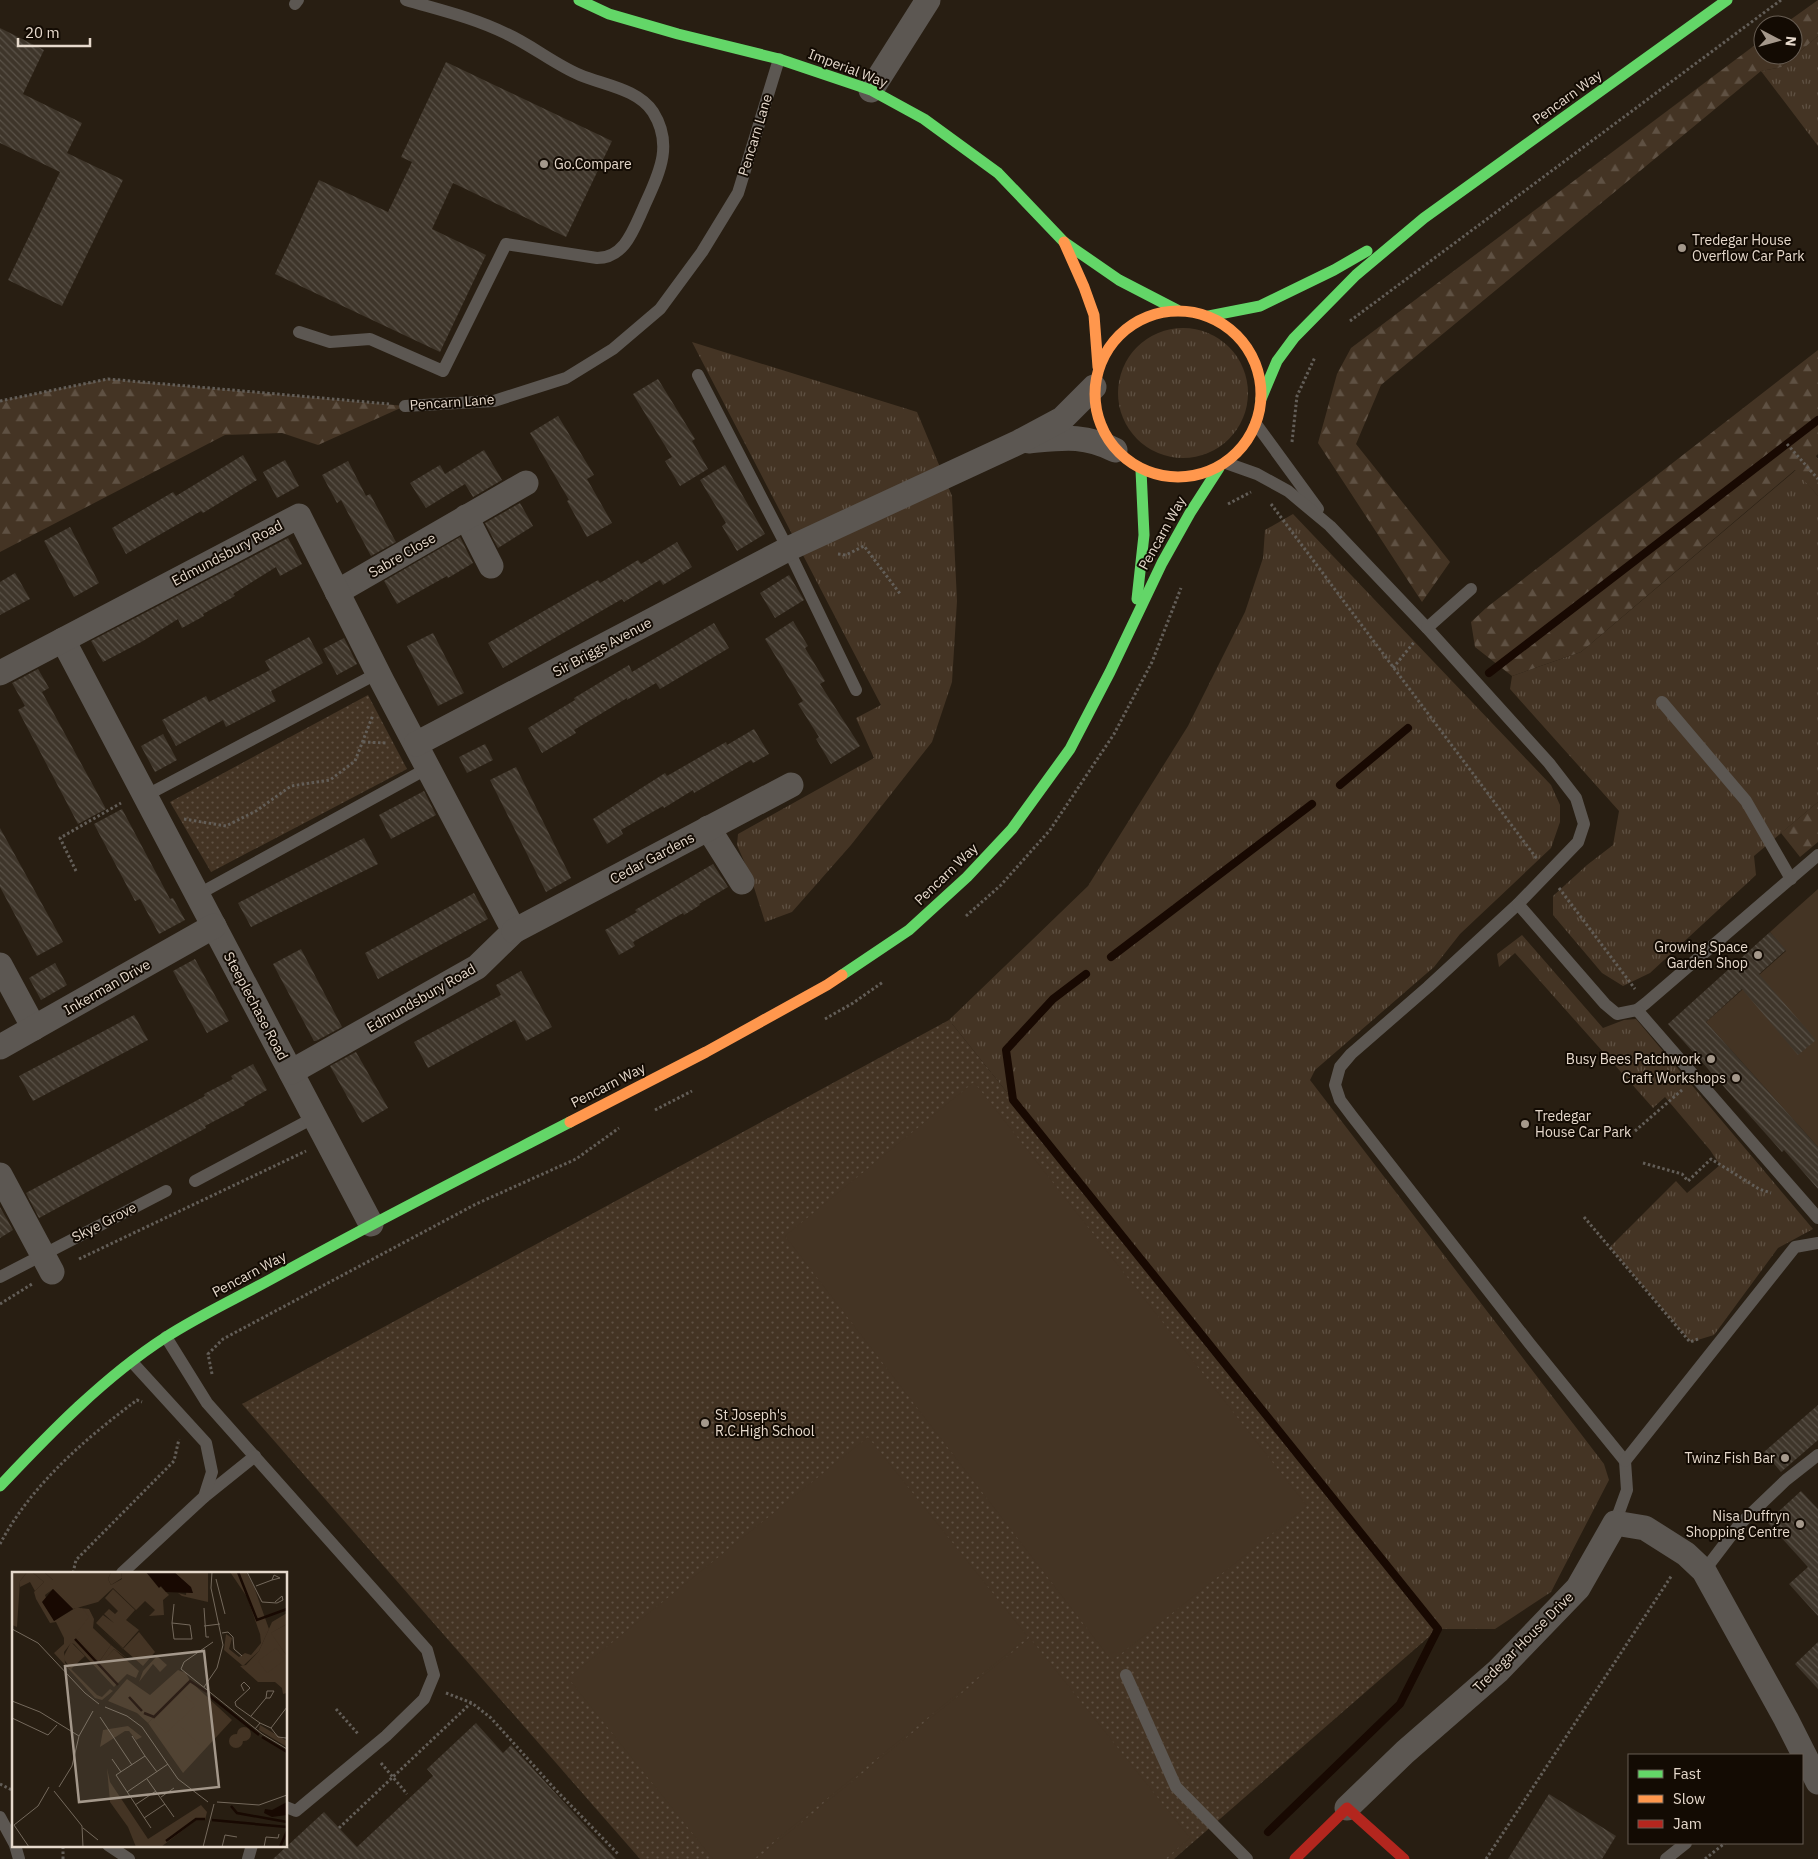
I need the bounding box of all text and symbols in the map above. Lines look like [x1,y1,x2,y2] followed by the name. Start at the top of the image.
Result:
[18,15,90,47] scale bar
[1753,15,1803,65] north arrow
[25,23,60,42] text: 20 m
[1781,35,1800,47] text: N
[806,45,890,91] street label: Imperial Way
[1529,66,1605,128] street label: Pencarn Way
[734,91,776,178] street label: Pencarn Lane
[554,155,632,173] place label: Go.Compare
[538,158,550,170] marker: Go.Compare
[1692,231,1805,265] place label: Tredegar House Overflow Car Park
[1676,242,1688,254] marker: Tredegar House Overflow Car Park
[409,390,495,414] street label: Pencarn Lane
[1134,493,1190,573] street label: Pencarn Way
[168,516,286,590] street label: Edmundsbury Road
[365,528,439,581] street label: Sabre Close
[549,613,655,681] street label: Sir Briggs Avenue
[607,828,698,888] street label: Cedar Gardens
[910,839,982,909] street label: Pencarn Way
[1654,938,1748,972] place label: Growing Space Garden Shop
[220,949,292,1063] street label: Steeplechase Road
[1752,949,1764,961] marker: Growing Space Garden Shop
[61,955,154,1019] street label: Inkerman Drive
[363,959,479,1037] street label: Edmundsbury Road
[1566,1050,1702,1068] place label: Busy Bees Patchwork
[1705,1053,1717,1065] marker: Busy Bees Patchwork
[568,1058,648,1112] street label: Pencarn Way
[1622,1069,1726,1087] place label: Craft Workshops
[1730,1072,1742,1084] marker: Craft Workshops
[1535,1107,1632,1141] place label: Tredegar House Car Park
[1519,1118,1531,1130] marker: Tredegar House Car Park
[69,1198,140,1246] street label: Skye Grove
[209,1247,289,1301] street label: Pencarn Way
[715,1406,815,1440] place label: St Joseph's R.C.High School
[699,1417,711,1429] marker: St Joseph's R.C.High School
[1684,1449,1775,1467] place label: Twinz Fish Bar
[1779,1452,1791,1464] marker: Twinz Fish Bar
[1686,1507,1790,1541] place label: Nisa Duffryn Shopping Centre
[1794,1518,1806,1530] marker: Nisa Duffryn Shopping Centre
[12,1572,288,1846] inset map
[1469,1588,1577,1696] street label: Tredegar House Drive
[1628,1754,1803,1844] legend
[1673,1764,1701,1783] text: Fast
[1673,1789,1706,1808] text: Slow
[1673,1814,1702,1833] text: Jam

